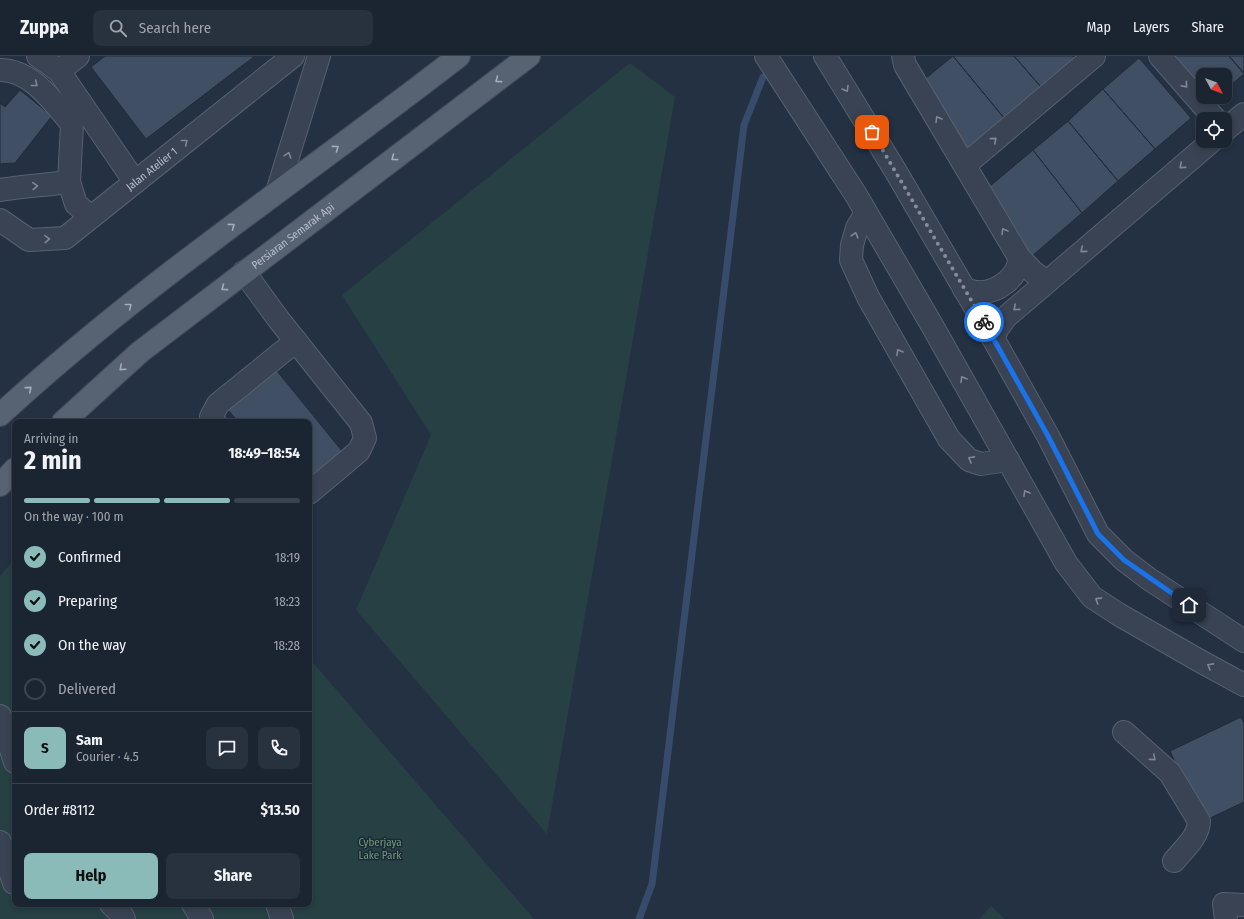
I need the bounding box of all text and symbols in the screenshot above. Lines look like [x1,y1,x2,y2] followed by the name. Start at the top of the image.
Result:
[93,10,373,46] search box
[20,16,69,39] text: Zuppa
[107,17,129,39] icon: search
[139,19,211,37] text: Search here
[1087,19,1111,36] text: Map
[1133,19,1169,36] text: Layers
[1191,19,1224,36] text: Share
[1196,68,1232,104] north arrow
[1196,68,1232,148] map controls
[495,75,502,82] one-way arrow
[30,79,38,86] one-way arrow
[1181,81,1188,88] one-way arrow
[841,85,848,92] one-way arrow
[1196,112,1232,148] button: locate
[855,115,889,149] pin
[935,116,942,123] one-way arrow
[861,121,883,143] icon: bag
[990,137,997,144] one-way arrow
[181,140,188,147] one-way arrow
[124,145,180,194] street label: Jalan Atelier 1
[332,146,339,153] one-way arrow
[283,152,292,159] one-way arrow
[392,153,399,160] one-way arrow
[1180,162,1187,169] one-way arrow
[32,182,38,190] one-way arrow
[249,200,337,272] street label: Persiaran Semarak Api
[227,224,234,231] one-way arrow
[1001,228,1008,235] one-way arrow
[851,231,859,238] one-way arrow
[44,235,50,244] one-way arrow
[1081,246,1088,253] one-way arrow
[221,283,228,290] one-way arrow
[964,302,1004,342] courier
[125,303,132,310] one-way arrow
[1014,303,1021,310] one-way arrow
[973,311,995,333] icon: bike
[897,349,904,356] one-way arrow
[119,363,127,371] one-way arrow
[960,376,967,384] one-way arrow
[24,386,32,393] one-way arrow
[24,431,78,446] text: Arriving in
[228,444,300,462] text: 18:49–18:54
[24,445,82,476] text: 2 min
[968,456,975,464] one-way arrow
[1024,490,1031,497] one-way arrow
[24,509,124,524] text: On the way · 100 m
[24,546,46,568] icon: check
[58,548,121,566] text: Confirmed
[275,550,300,565] text: 18:19
[1172,588,1206,622] pin
[24,590,46,612] icon: check
[58,592,117,610] text: Preparing
[274,594,300,609] text: 18:23
[1178,594,1200,616] icon: home
[1095,598,1102,605] one-way arrow
[24,634,46,656] icon: check
[58,636,126,654] text: On the way
[273,638,300,653] text: 18:28
[1206,664,1214,671] one-way arrow
[58,680,116,698] text: Delivered
[206,727,248,769] button: chat
[258,727,300,769] button: phone
[76,731,103,749] text: Sam
[41,739,49,757] text: S
[76,749,139,764] text: Courier · 4.5
[1148,753,1156,761] one-way arrow
[24,801,95,819] text: Order #8112
[260,801,300,819] text: $13.50
[358,836,402,862] park label: Cyberjaya Lake Park
[24,853,158,899] button: Help
[166,853,300,899] button: Share

